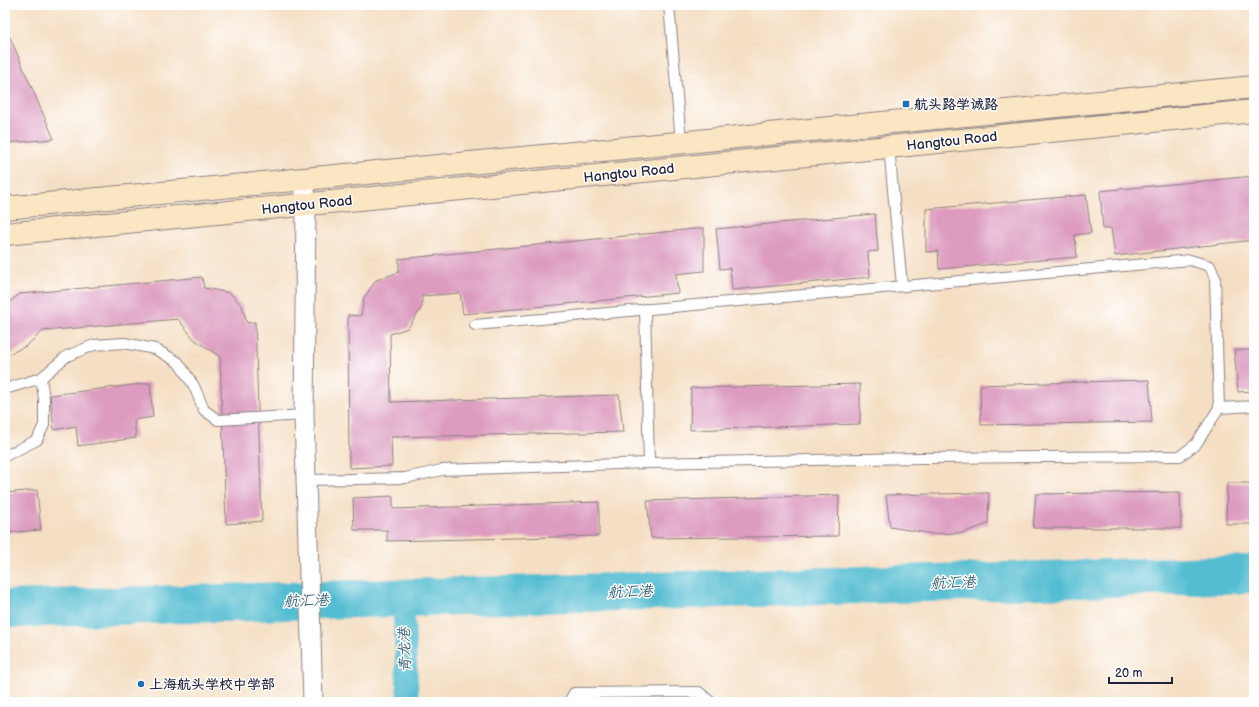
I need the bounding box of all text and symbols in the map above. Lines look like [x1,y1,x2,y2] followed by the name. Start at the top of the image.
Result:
[914,96,998,113] place label: 航头路学诚路
[901,99,911,109] marker: 航头路学诚路
[906,128,998,154] street label: Hangtou Road
[583,160,675,186] street label: Hangtou Road
[261,192,353,218] street label: Hangtou Road
[930,573,978,593] water label: 航汇港
[607,582,655,602] water label: 航汇港
[283,591,331,611] water label: 航汇港
[395,625,415,673] water label: 青龙港
[1109,659,1172,685] scale bar
[1115,666,1142,681] text: 20 m
[149,676,275,693] place label: 上海航头学校中学部
[136,679,146,689] marker: 上海航头学校中学部

